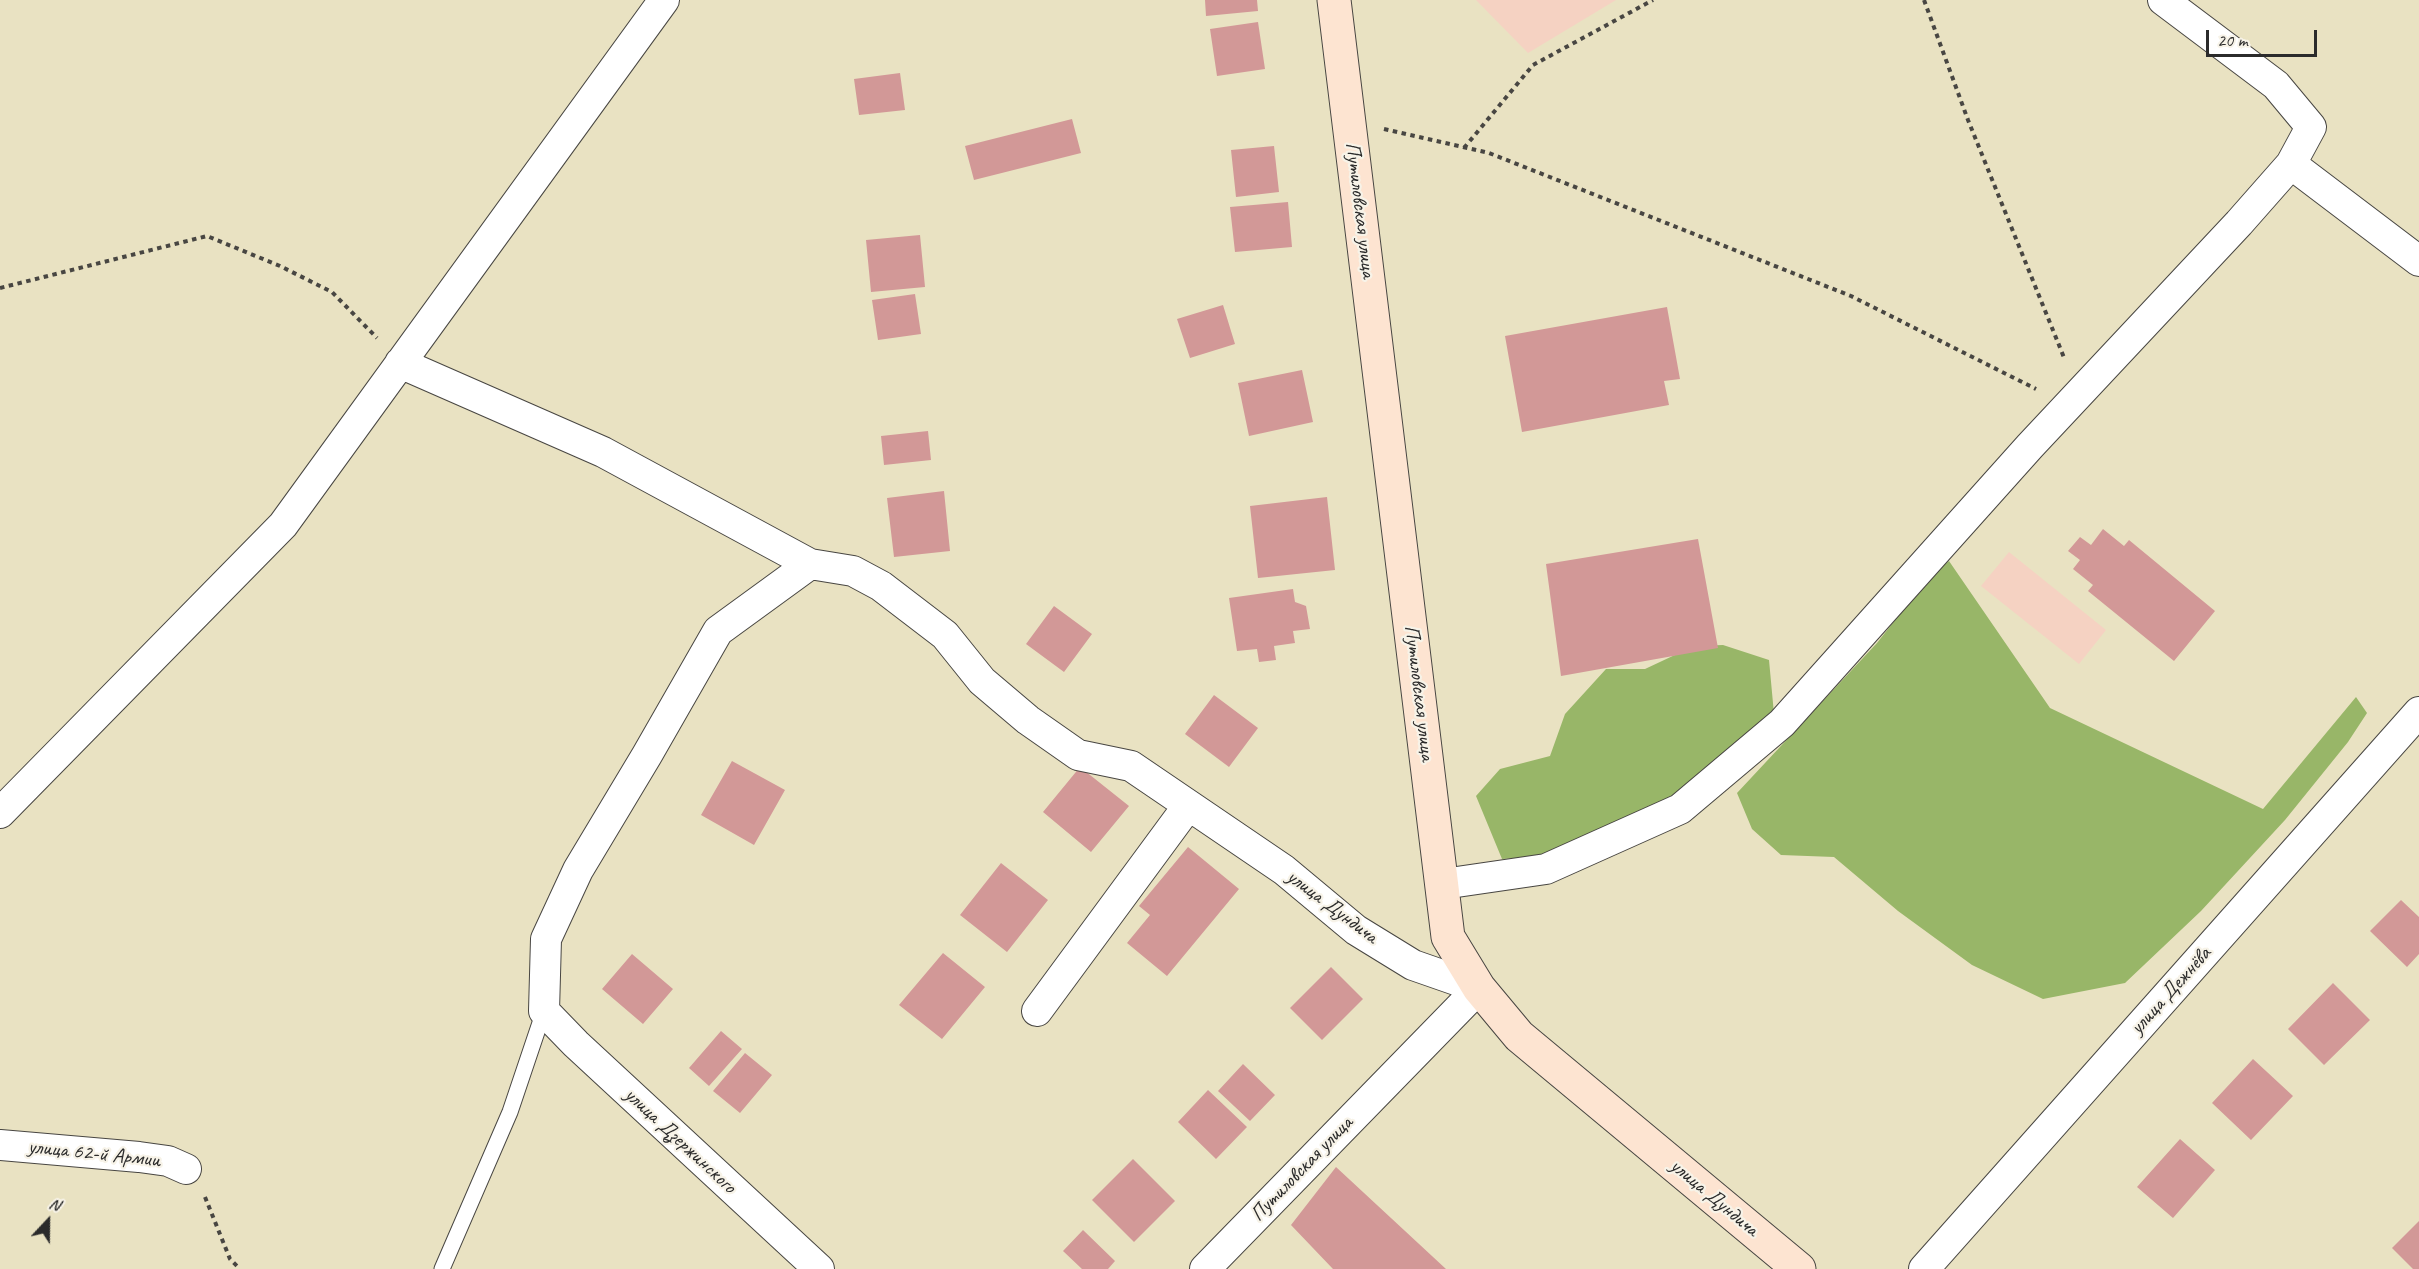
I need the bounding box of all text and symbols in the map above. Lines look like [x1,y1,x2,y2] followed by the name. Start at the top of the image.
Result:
[2209,18,2320,56] scale bar
[2217,29,2248,51] text: 20 m
[1339,141,1381,279] street label: Путиловская улица
[1398,624,1440,762] street label: Путиловская улица
[1281,864,1383,950] street label: улица Дундича
[2125,942,2217,1040] street label: улица Дежнёва
[619,1083,741,1199] street label: улица Дзержинского
[1245,1111,1359,1227] street label: Путиловская улица
[27,1135,161,1173] street label: улица 62-й Армии
[1665,1154,1763,1242] street label: улица Дундича
[18,1191,78,1251] north arrow
[46,1193,63,1215] text: N

